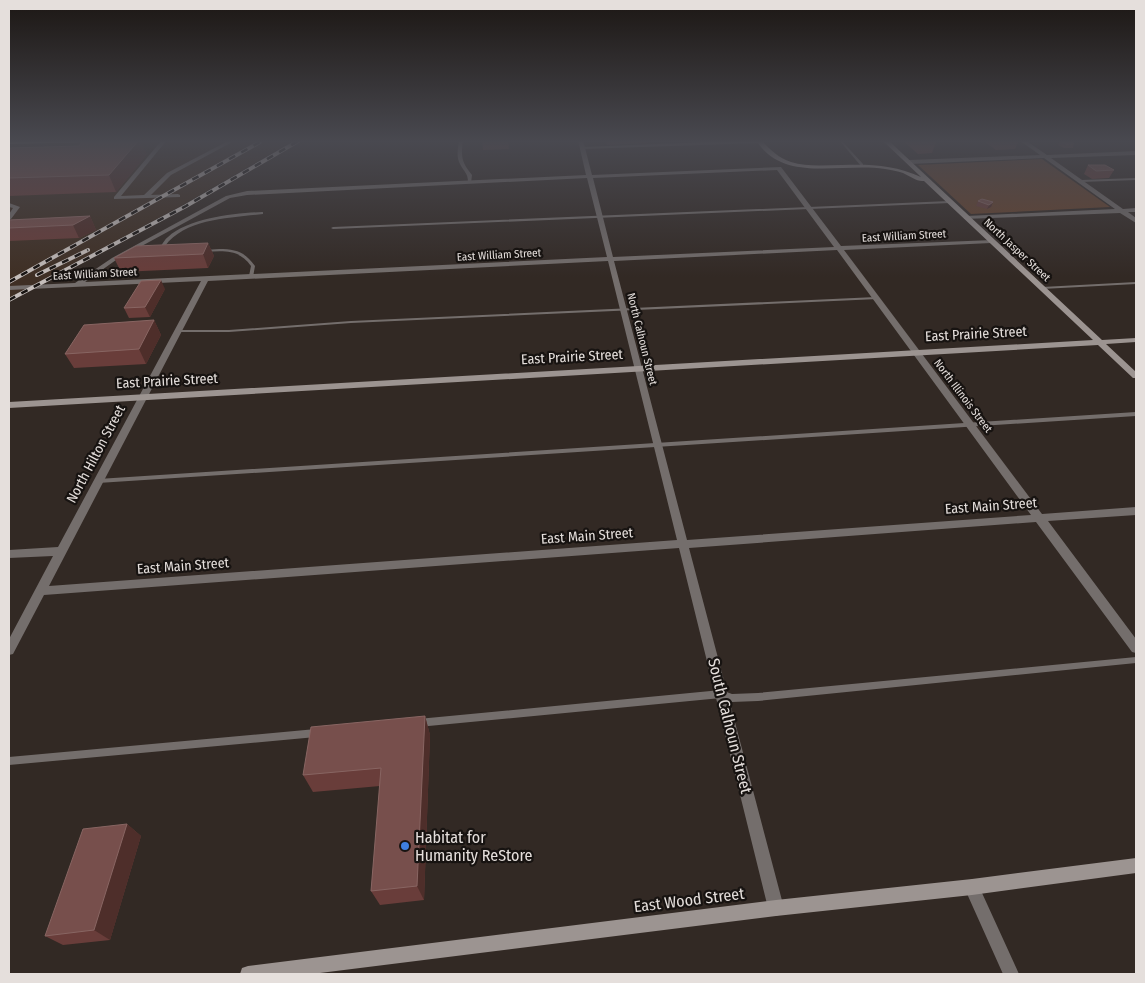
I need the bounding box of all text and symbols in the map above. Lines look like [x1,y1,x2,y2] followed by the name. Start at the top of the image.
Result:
[981,216,1053,284] street label: North Jasper Street
[862,227,947,245] street label: East William Street
[457,246,542,264] street label: East William Street
[53,265,138,283] street label: East William Street
[624,291,660,387] street label: North Calhoun Street
[925,323,1028,345] street label: East Prairie Street
[521,346,624,368] street label: East Prairie Street
[931,357,995,436] street label: North Illinois Street
[116,370,219,392] street label: East Prairie Street
[63,402,129,506] street label: North Hilton Street
[944,494,1038,518] street label: East Main Street
[540,524,634,548] street label: East Main Street
[136,554,230,578] street label: East Main Street
[704,656,756,796] street label: South Calhoun Street
[415,828,533,865] place label: Habitat for Humanity ReStore
[399,840,411,852] marker: Habitat for Humanity ReStore
[633,884,746,916] street label: East Wood Street

